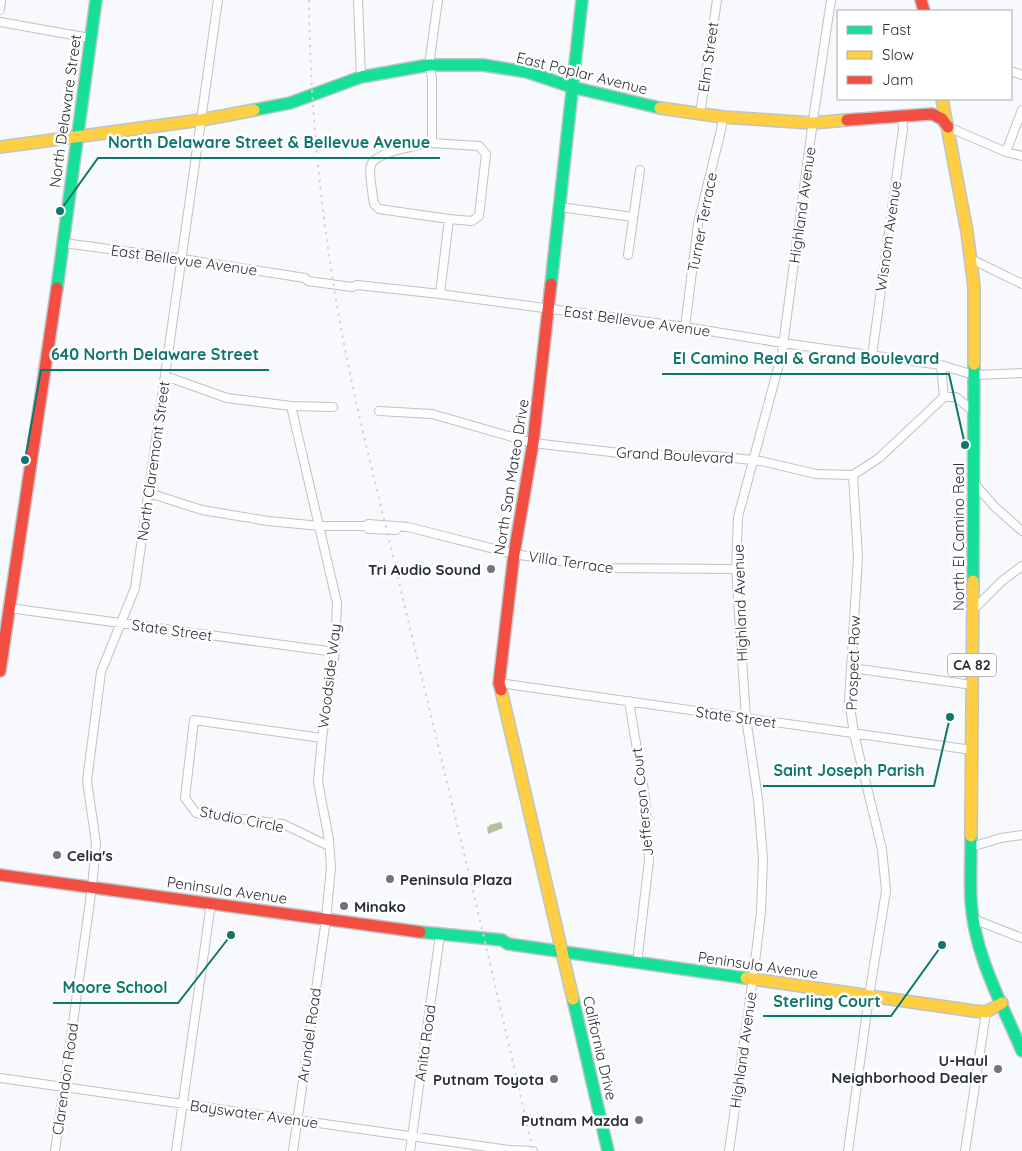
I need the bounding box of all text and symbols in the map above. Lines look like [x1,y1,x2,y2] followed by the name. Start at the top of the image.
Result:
[837,10,1012,100] legend
[882,20,911,39] text: Fast
[694,21,722,93] street label: Elm Street
[45,33,85,189] street label: North Delaware Street
[882,45,914,64] text: Slow
[514,48,650,98] street label: East Poplar Avenue
[882,70,913,89] text: Jam
[98,127,440,158] callout: North Delaware Street & Bellevue Avenue
[108,132,430,152] text: North Delaware Street & Bellevue Avenue
[784,145,820,265] street label: Highland Avenue
[683,171,721,273] street label: Turner Terrace
[871,179,905,293] street label: Wisnom Avenue
[110,240,258,280] street label: East Bellevue Avenue
[563,301,711,341] street label: East Bellevue Avenue
[41,339,269,370] callout: 640 North Delaware Street
[662,343,949,374] callout: El Camino Real & Grand Boulevard
[51,344,259,364] text: 640 North Delaware Street
[673,348,939,368] text: El Camino Real & Grand Boulevard
[132,380,174,542] street label: North Claremont Street
[489,397,533,557] street label: North San Mateo Drive
[616,442,734,468] street label: Grand Boulevard
[949,463,968,611] street label: North El Camino Real
[728,544,752,662] street label: Highland Avenue
[527,547,615,577] street label: Villa Terrace
[368,560,481,579] place label: Tri Audio Sound
[485,563,497,575] marker: Tri Audio Sound
[130,615,214,645] street label: State Street
[842,615,864,711] street label: Prospect Row
[313,623,345,729] street label: Woodside Way
[948,654,996,676] road number: CA 82
[694,702,778,732] street label: State Street
[627,747,657,857] street label: Jefferson Court
[763,755,934,786] callout: Saint Joseph Parish
[773,760,925,780] text: Saint Joseph Parish
[198,802,286,836] street label: Studio Circle
[67,846,113,865] place label: Celia's
[51,849,63,861] marker: Celia's
[400,870,512,889] place label: Peninsula Plaza
[166,872,288,908] street label: Peninsula Avenue
[384,873,396,885] marker: Peninsula Plaza
[354,897,406,916] place label: Minako
[338,900,350,912] marker: Minako
[697,947,819,983] street label: Peninsula Avenue
[53,972,178,1003] callout: Moore School
[62,977,168,997] text: Moore School
[763,985,891,1016] callout: Sterling Court
[293,987,325,1083] street label: Arundel Road
[725,990,761,1110] street label: Highland Avenue
[773,991,881,1011] text: Sterling Court
[579,994,621,1102] street label: California Drive
[410,1004,440,1082] street label: Anita Road
[48,1022,82,1136] street label: Clarendon Road
[831,1051,988,1087] place label: U-Haul Neighborhood Dealer
[992,1063,1004,1075] marker: U-Haul Neighborhood Dealer
[433,1070,544,1089] place label: Putnam Toyota
[548,1073,560,1085] marker: Putnam Toyota
[189,1096,319,1132] street label: Bayswater Avenue
[521,1111,629,1130] place label: Putnam Mazda
[633,1114,645,1126] marker: Putnam Mazda

